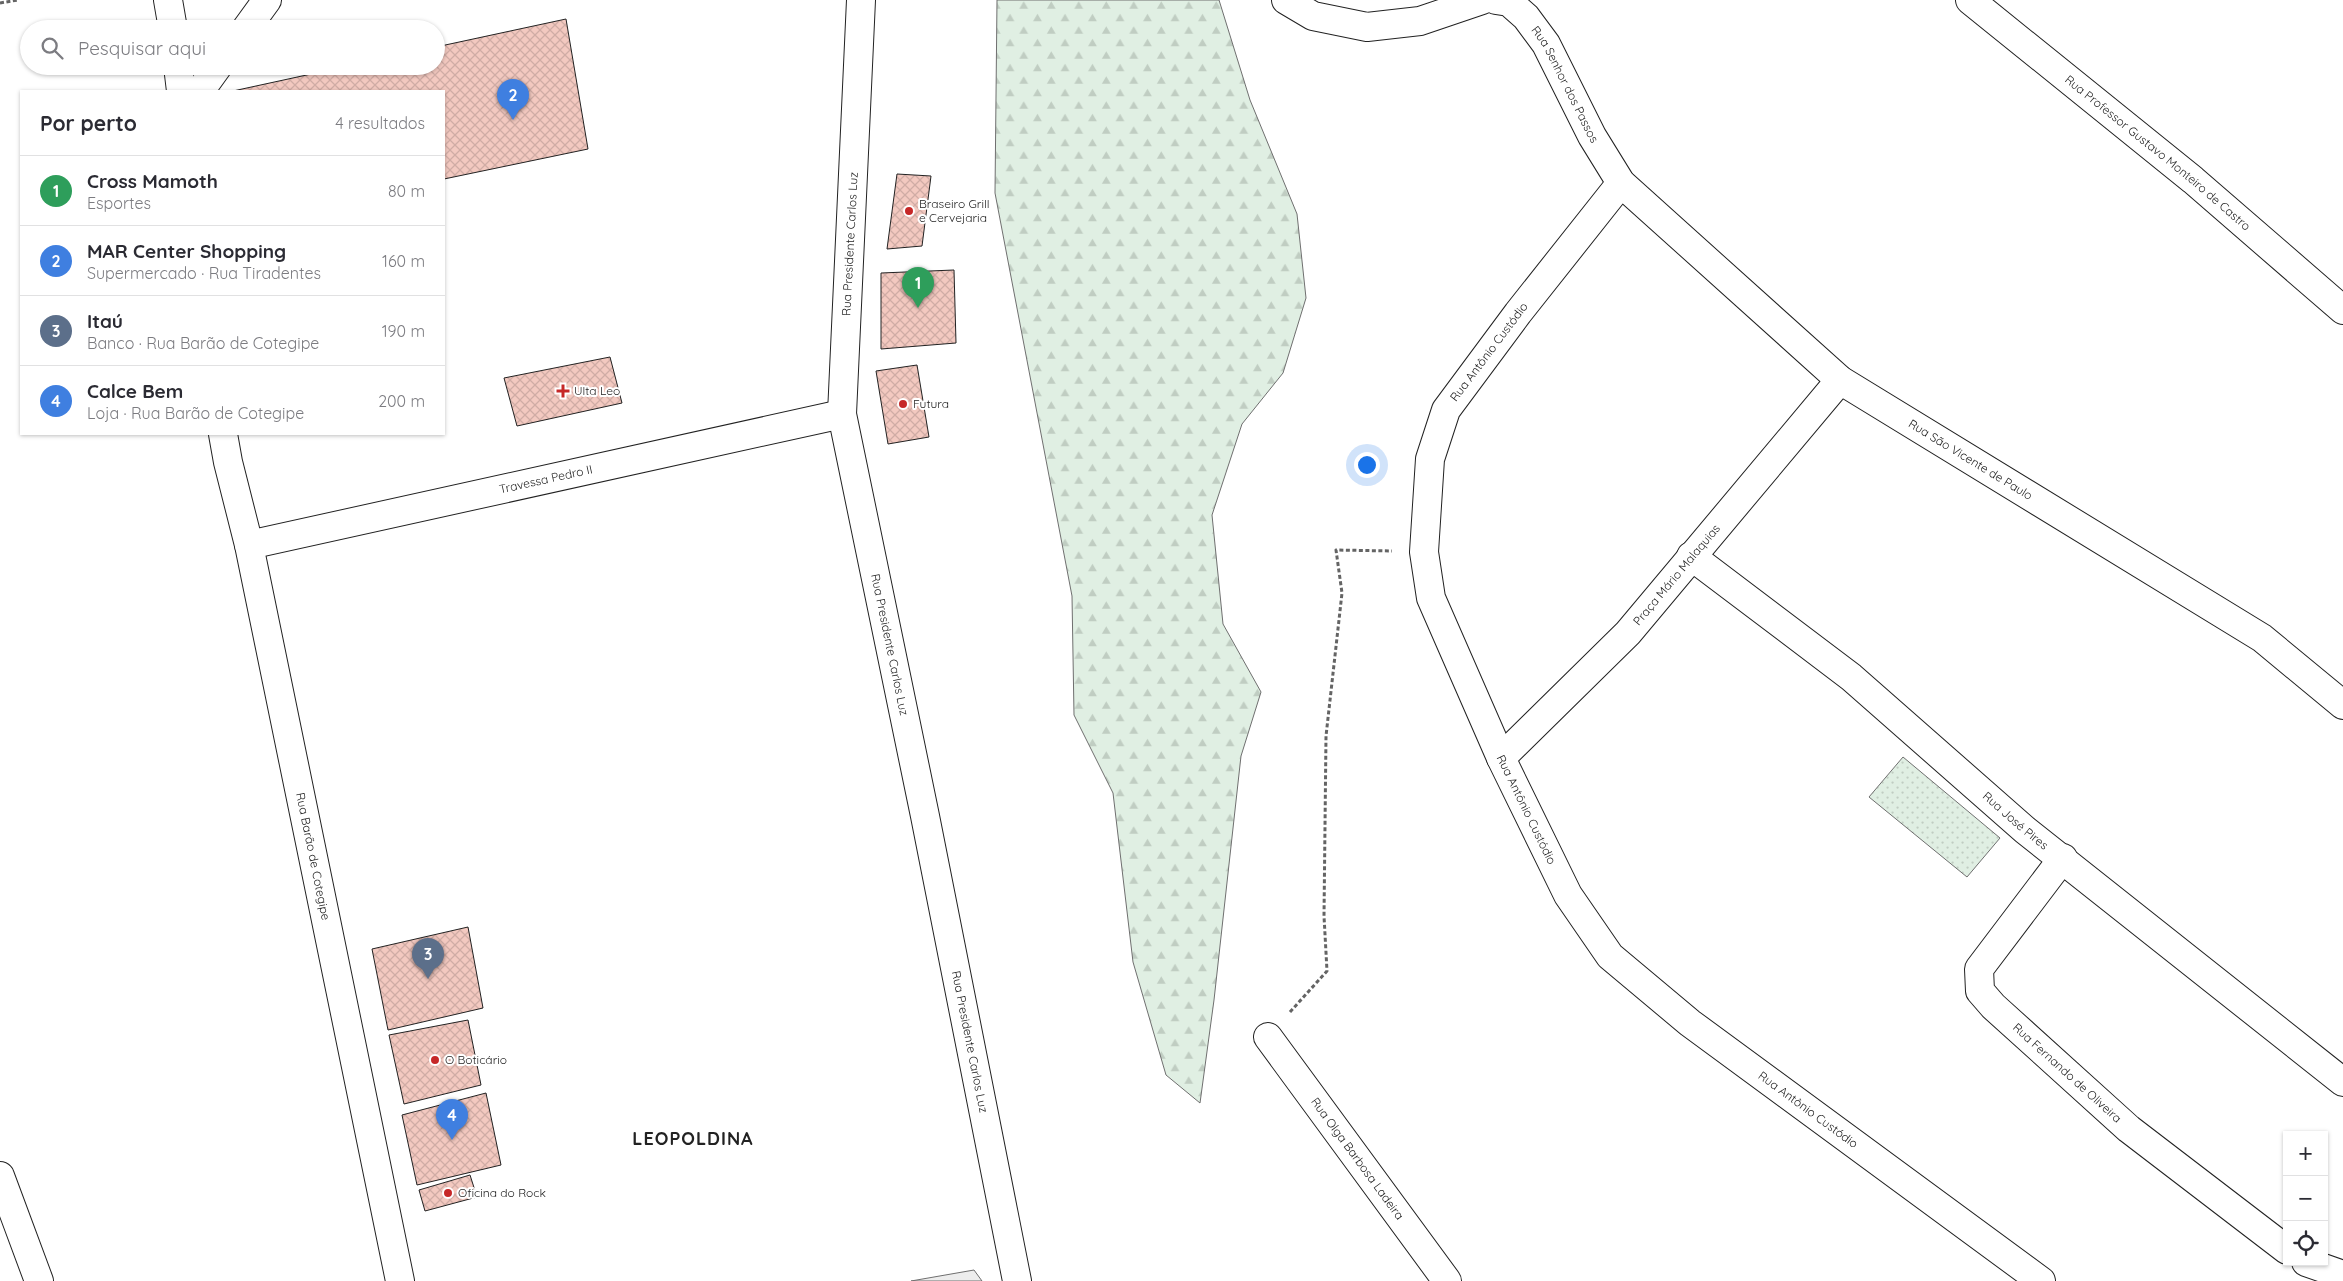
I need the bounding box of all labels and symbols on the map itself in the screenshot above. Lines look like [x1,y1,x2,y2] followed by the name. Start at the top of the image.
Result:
[1528,23,1602,146] street label: Rua Senhor dos Passos
[2062,72,2254,233] street label: Rua Professor Gustavo Monteiro de Castro
[497,79,529,120] pin: 2
[838,171,861,316] street label: Rua Presidente Carlos Luz
[919,196,989,225] place label: Braseiro Grill e Cervejaria
[903,205,915,217] marker: Braseiro Grill e Cervejaria
[902,267,934,308] pin: 1
[1446,299,1531,404] street label: Rua Antônio Custódio
[574,383,620,398] place label: Ulta Leo
[556,384,570,398] marker: Ulta Leo
[913,396,949,411] place label: Futura
[897,398,909,410] marker: Futura
[1906,416,2036,503] street label: Rua São Vicente de Paulo
[1354,452,1380,478] your location
[498,461,594,497] street label: Travessa Pedro II
[1630,521,1723,628] street label: Praça Mário Malaquias
[868,572,912,717] street label: Rua Presidente Carlos Luz
[1494,752,1560,867] street label: Rua Antônio Custódio
[1980,788,2052,853] street label: Rua José Pires
[293,791,334,922] street label: Rua Barão de Cotegipe
[412,938,444,979] pin: 3
[949,969,992,1114] street label: Rua Presidente Carlos Luz
[2010,1020,2125,1126] street label: Rua Fernando de Oliveira
[445,1052,507,1067] place label: O Boticário
[429,1054,441,1066] marker: O Boticário
[1756,1068,1861,1151] street label: Rua Antônio Custódio
[1308,1094,1407,1222] street label: Rua Olga Barbosa Ladeira
[436,1099,468,1140] pin: 4
[632,1127,754,1150] district label: LEOPOLDINA
[458,1185,546,1200] place label: Oficina do Rock
[442,1187,454,1199] marker: Oficina do Rock

